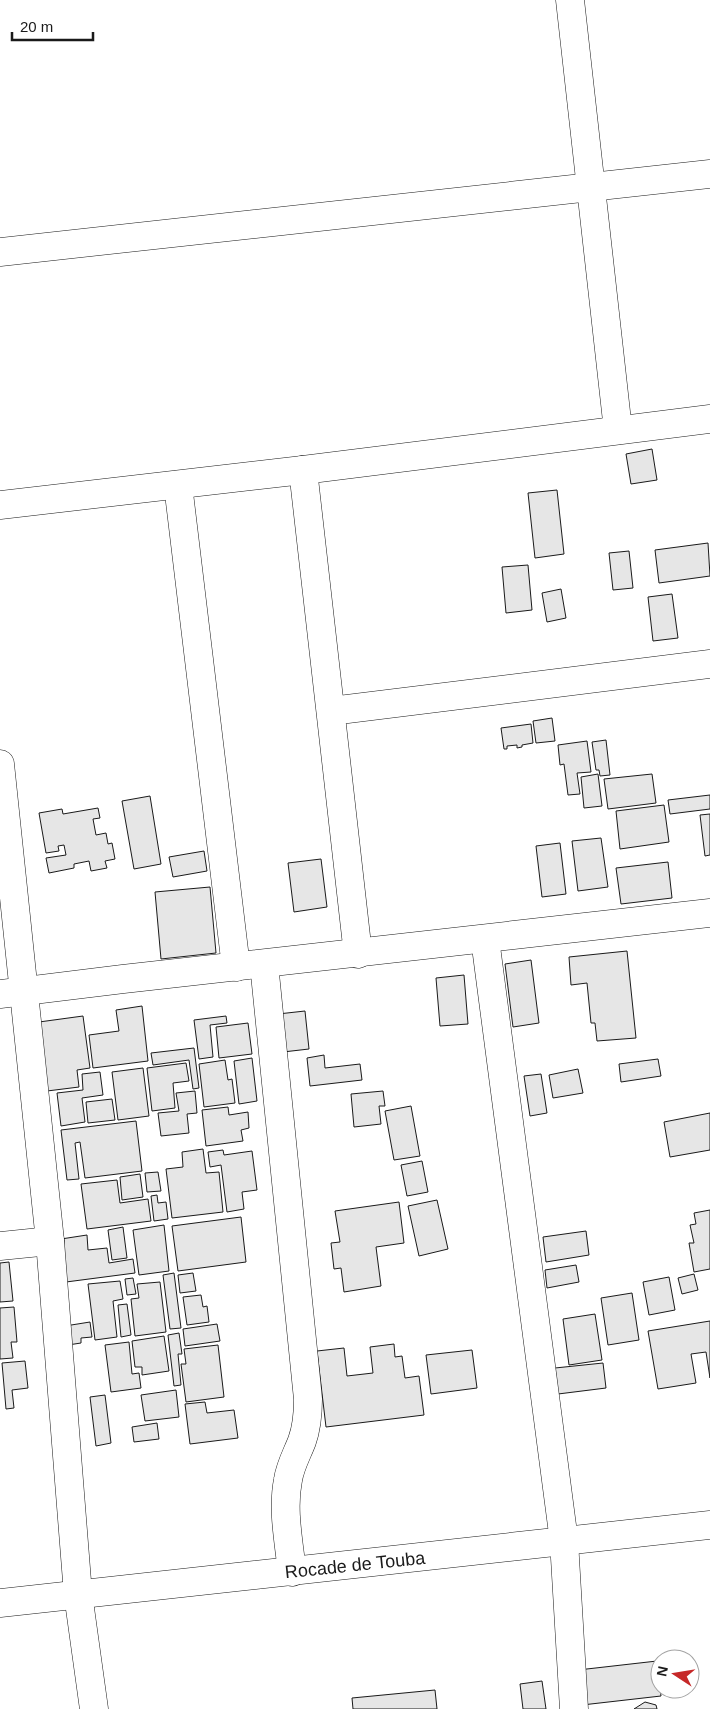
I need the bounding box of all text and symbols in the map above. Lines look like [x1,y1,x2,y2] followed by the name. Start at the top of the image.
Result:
[12,10,94,42] scale bar
[20,18,53,35] text: 20 m
[284,1548,427,1582] street label: Rocade de Touba
[650,1649,700,1699] north arrow
[653,1665,671,1678] text: N

